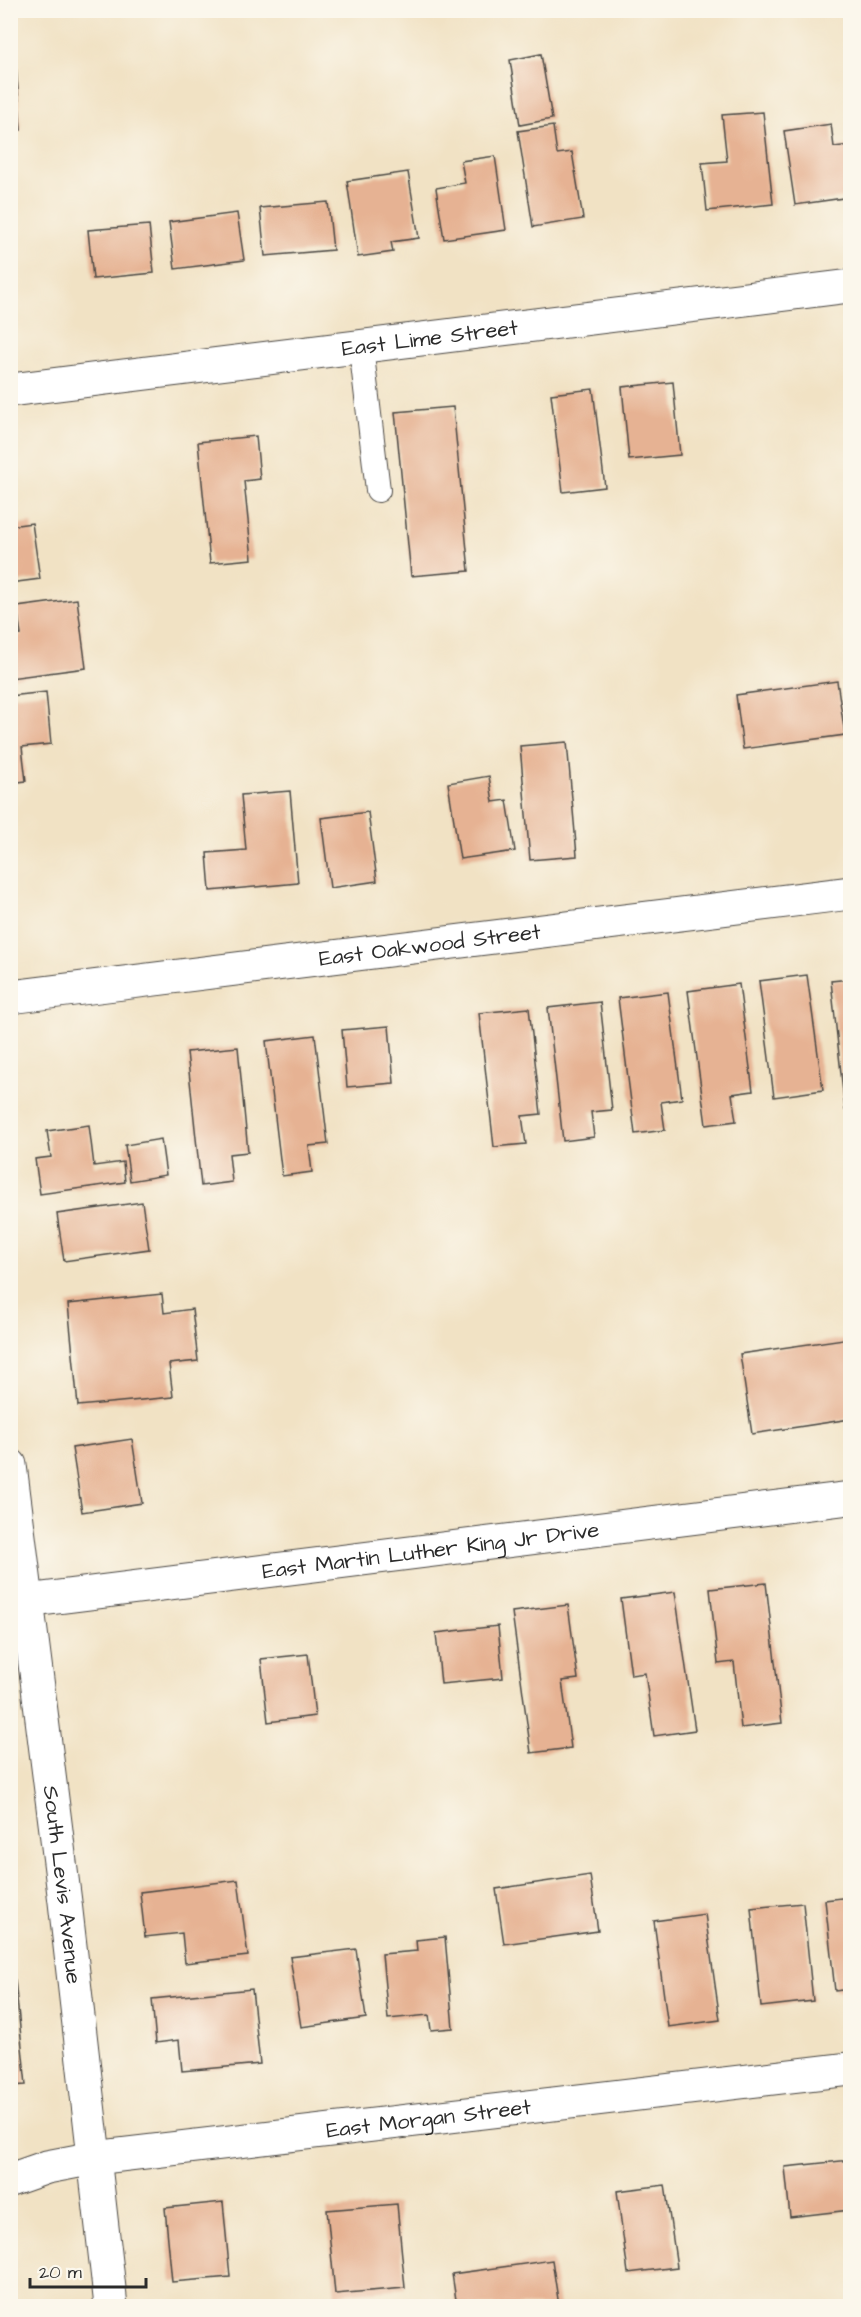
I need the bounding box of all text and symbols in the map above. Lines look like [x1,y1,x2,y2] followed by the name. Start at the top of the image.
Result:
[340,312,520,364] street label: East Lime Street
[317,916,542,974] street label: East Oakwood Street
[261,1514,601,1587] street label: East Martin Luther King Jr Drive
[35,1784,90,1986] street label: South Levis Avenue
[325,2091,533,2146] street label: East Morgan Street
[30,2251,146,2289] scale bar
[39,2260,82,2285] text: 20 m

